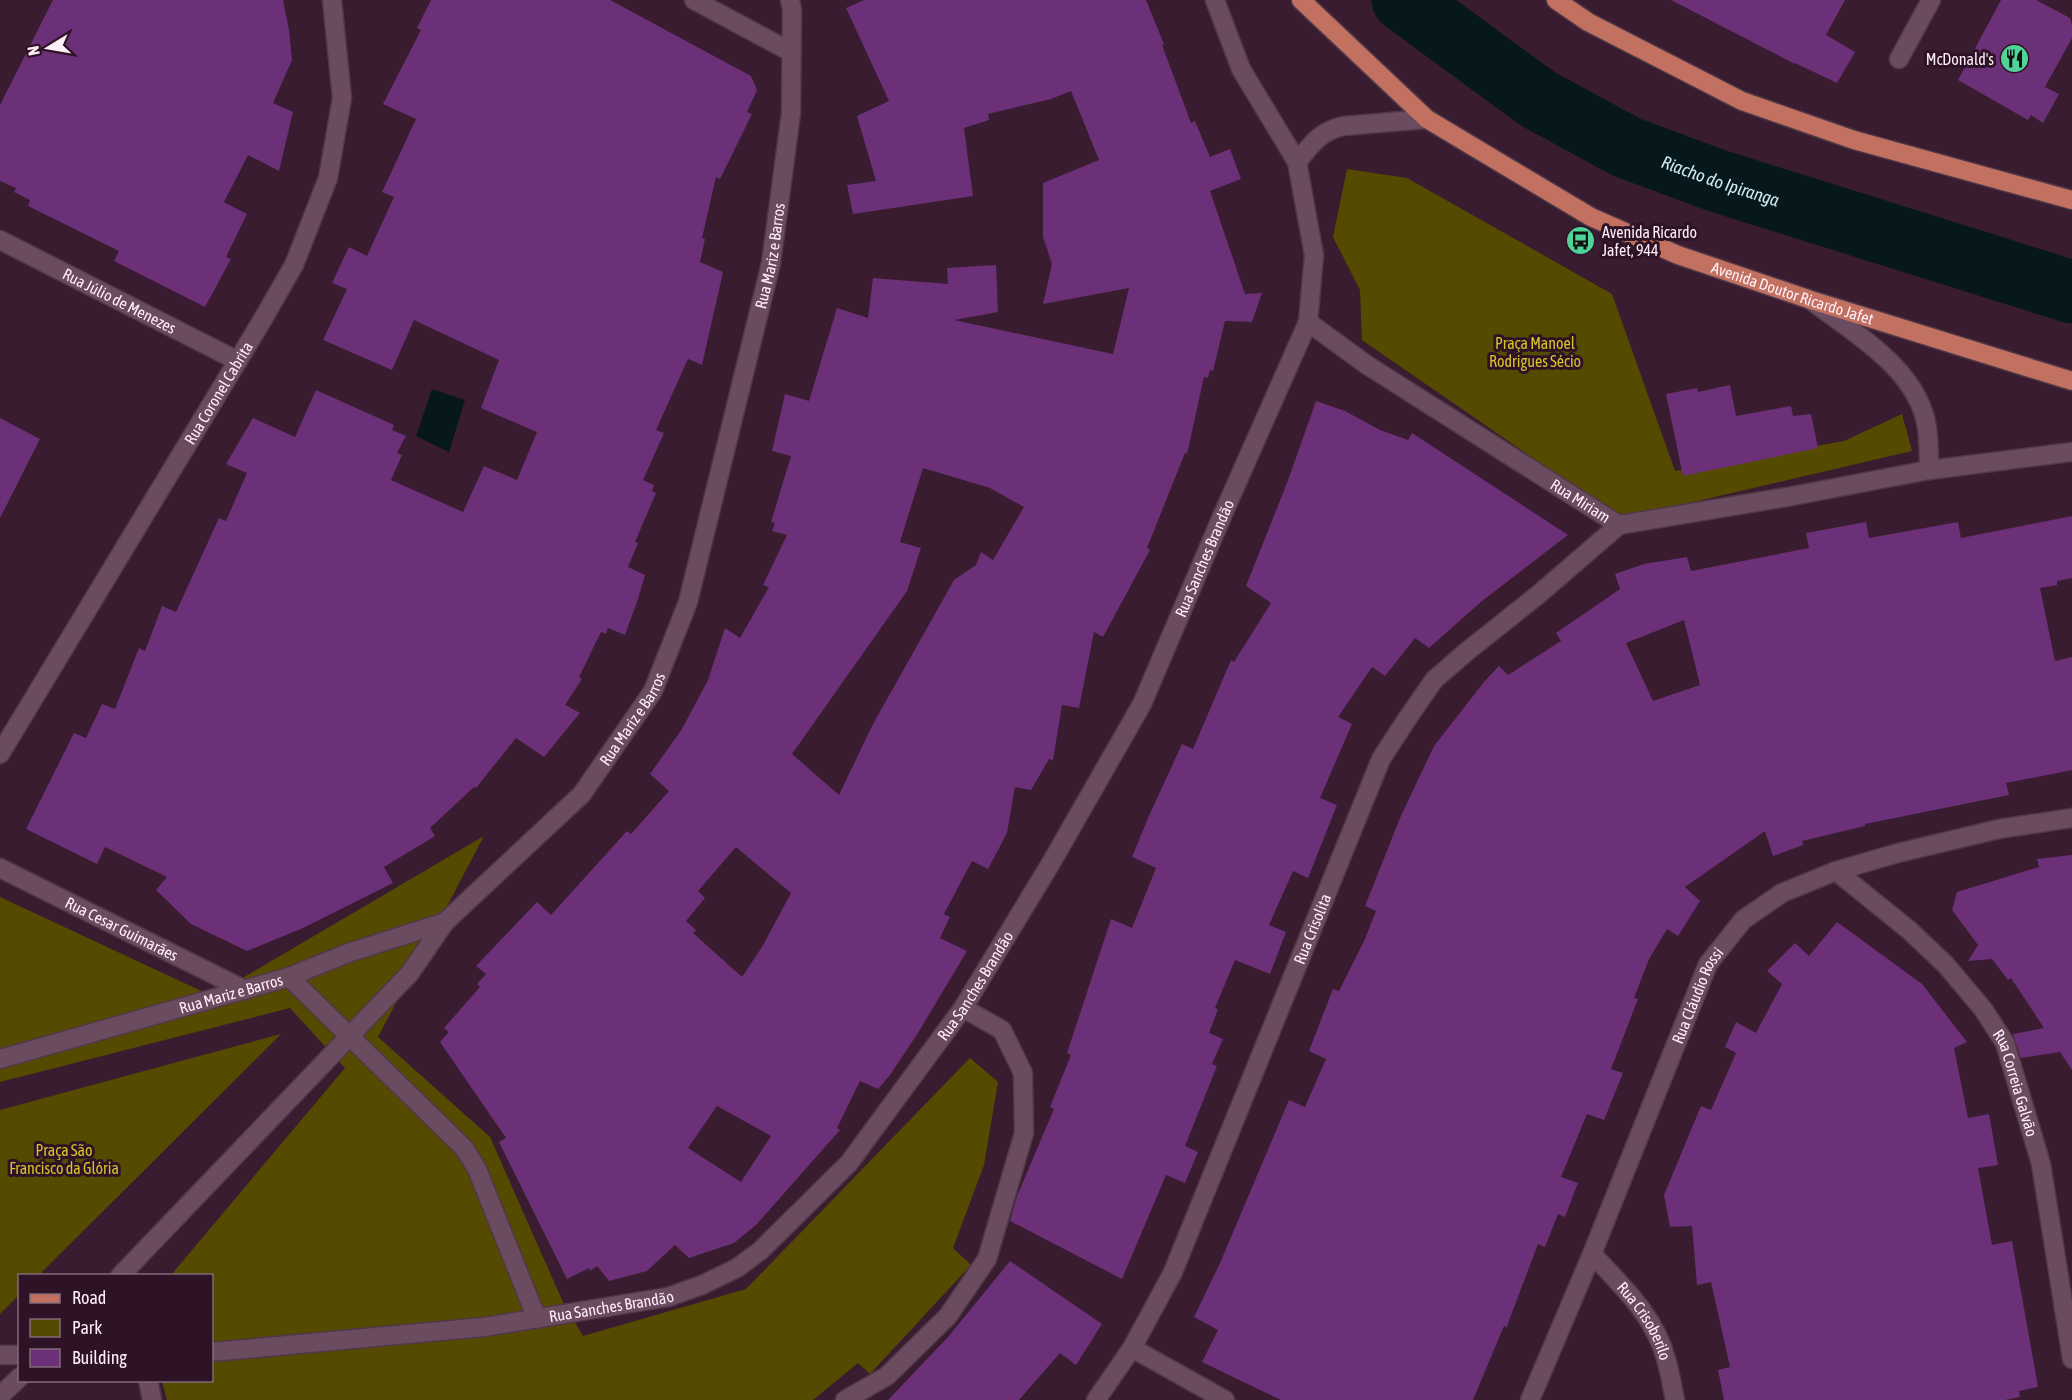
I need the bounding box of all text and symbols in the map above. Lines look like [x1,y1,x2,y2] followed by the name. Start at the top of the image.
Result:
[18,18,78,78] north arrow
[1999,43,2031,75] restaurant icon: McDonald's
[24,45,43,57] text: N
[1926,50,1994,68] place label: McDonald's
[1659,151,1783,210] water label: Riacho do Ipiranga
[751,202,788,311] street label: Rua Mariz e Barros
[1602,223,1697,259] place label: Avenida Ricardo Jafet, 944
[1565,225,1597,257] bus stop icon: Avenida Ricardo Jafet, 944
[1709,258,1876,328] street label: Avenida Doutor Ricardo Jafet
[60,264,179,337] street label: Rua Júlio de Menezes
[1489,334,1581,371] park label: Praça Manoel Rodrigues Sécio
[180,338,256,447] street label: Rua Coronel Cabrita
[1547,475,1614,526] street label: Rua Miriam
[1171,497,1237,620] street label: Rua Sanches Brandão
[596,670,668,769] street label: Rua Mariz e Barros
[1290,891,1334,967] street label: Rua Crisolita
[62,893,181,964] street label: Rua Cesar Guimarães
[933,928,1016,1044] street label: Rua Sanches Brandão
[1668,944,1727,1046] street label: Rua Cláudio Rossi
[177,970,285,1017] street label: Rua Mariz e Barros
[1990,1026,2041,1139] street label: Rua Correia Galvão
[9,1141,119,1177] park label: Praça São Francisco da Glória
[18,1274,213,1382] legend
[1614,1278,1675,1362] street label: Rua Crisoberilo
[72,1287,106,1308] text: Road
[548,1287,676,1325] street label: Rua Sanches Brandão
[72,1317,102,1338] text: Park
[72,1347,127,1368] text: Building

